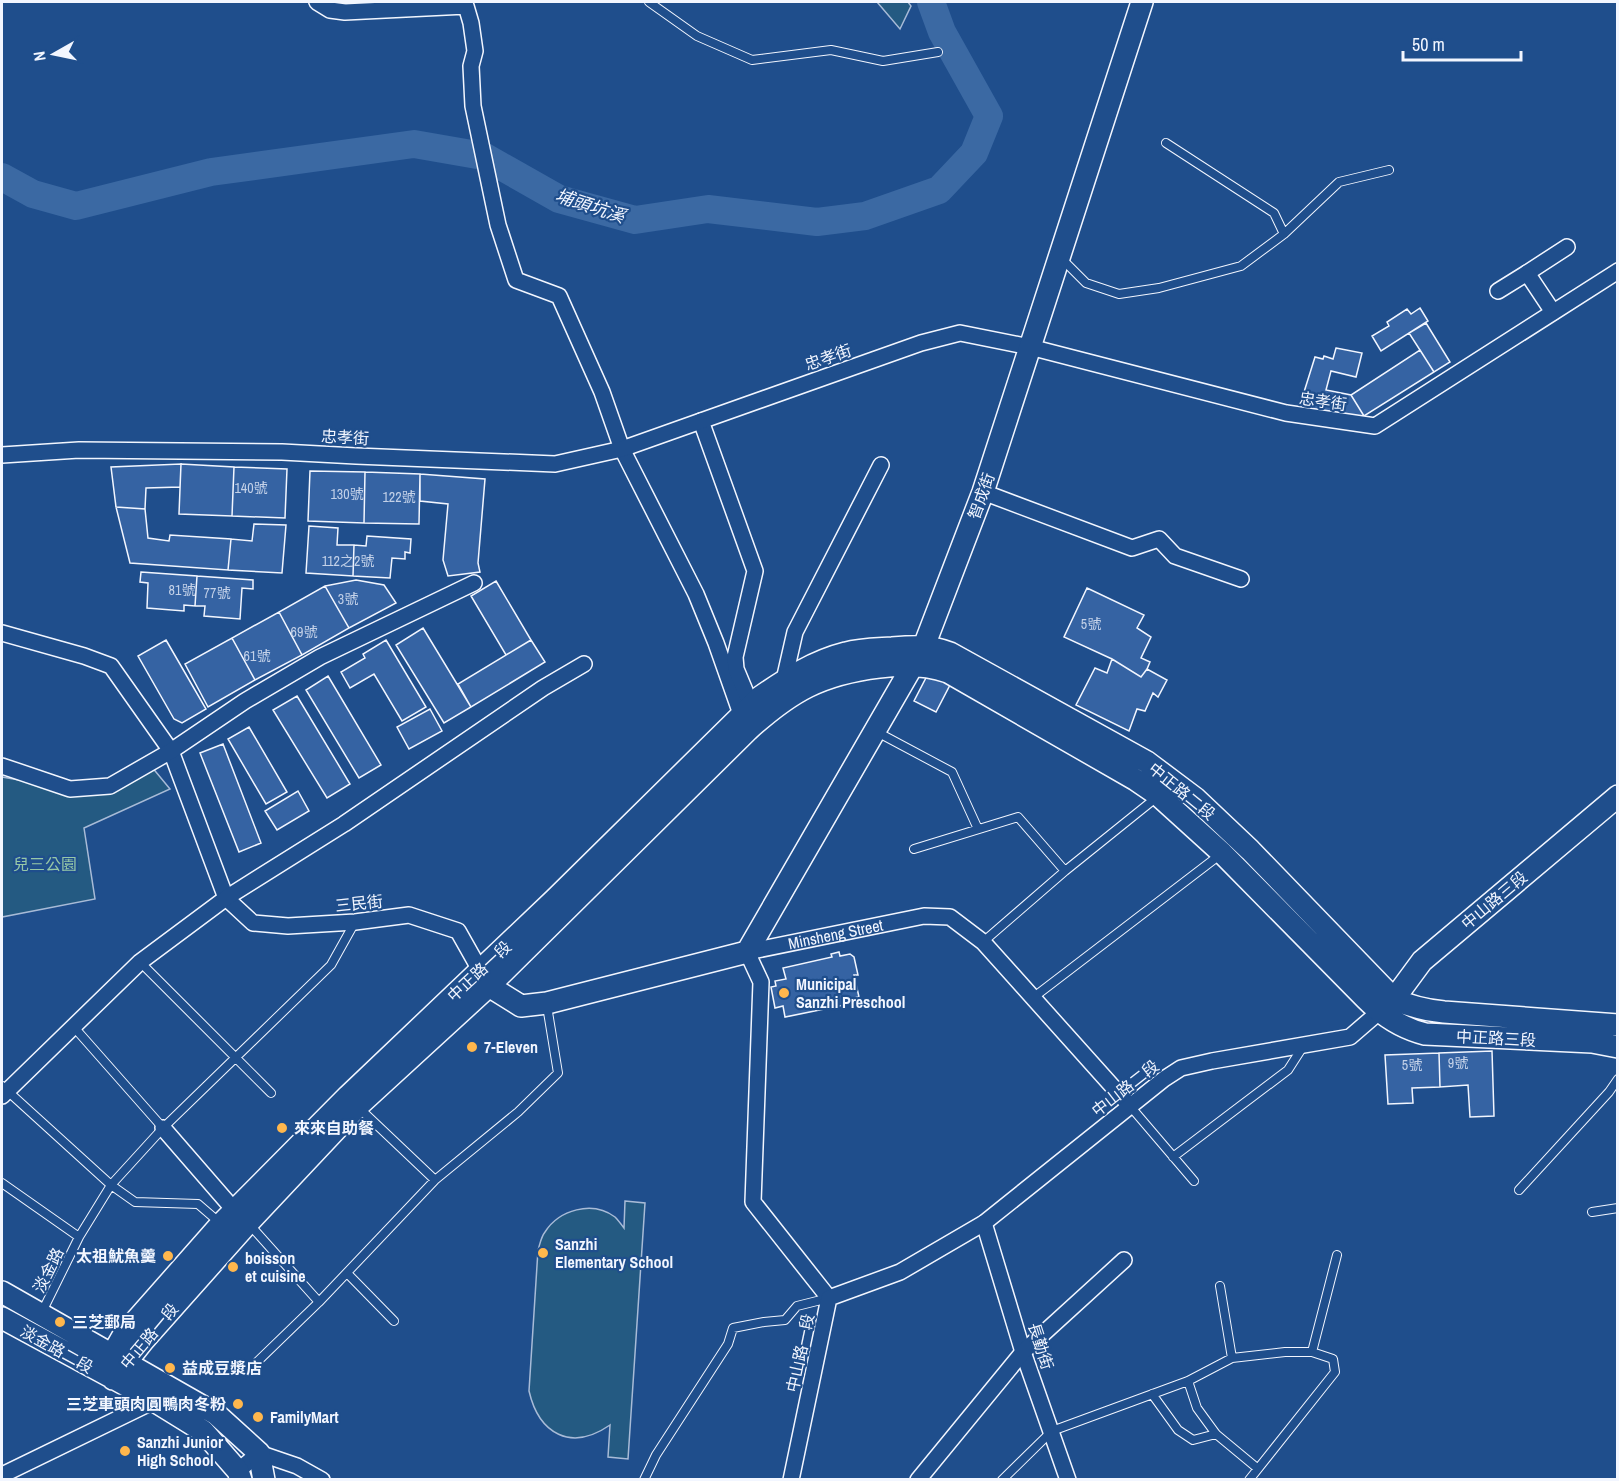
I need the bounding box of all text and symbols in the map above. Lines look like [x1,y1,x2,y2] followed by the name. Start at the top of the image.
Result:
[24,24,84,84] north arrow
[1403,24,1522,62] scale bar
[1412,32,1445,57] text: 50 m
[28,50,51,63] text: N
[552,183,631,229] water label: 埔頭坑溪
[802,339,854,375] street label: 忠孝街
[1298,387,1348,415] street label: 忠孝街
[320,425,370,449] street label: 忠孝街
[962,470,1000,522] street label: 智成街
[234,479,268,497] house number: 140號
[330,485,364,503] house number: 130號
[382,488,416,506] house number: 122號
[322,552,374,570] house number: 112之2號
[169,581,195,599] house number: 81號
[204,584,230,602] house number: 77號
[338,590,358,608] house number: 3號
[1081,615,1101,633] house number: 5號
[291,623,317,641] house number: 69號
[244,647,270,665] house number: 61號
[1144,757,1220,825] street label: 中正路二段
[13,853,77,875] park label: 兒三公園
[1456,866,1532,934] street label: 中山路三段
[334,890,384,916] street label: 三民街
[786,914,885,954] street label: Minsheng Street
[442,936,516,1006] street label: 中正路一段
[796,973,905,1013] place label: Municipal Sanzhi Preschool
[777,986,791,1000] marker: Municipal Sanzhi Preschool
[1455,1025,1537,1051] street label: 中正路三段
[484,1036,538,1058] place label: 7-Eleven
[465,1040,479,1054] marker: 7-Eleven
[1448,1054,1468,1072] house number: 9號
[1087,1055,1163,1121] street label: 中山路二段
[1402,1056,1422,1074] house number: 5號
[294,1117,374,1139] place label: 來來自助餐
[275,1121,289,1135] marker: 來來自助餐
[555,1233,673,1273] place label: Sanzhi Elementary School
[28,1244,68,1296] street label: 淡金路
[76,1245,156,1267] place label: 太祖魷魚羹
[536,1246,550,1260] marker: Sanzhi Elementary School
[245,1247,306,1287] place label: boisson et cuisine
[161,1249,175,1263] marker: 太祖魷魚羹
[226,1260,240,1274] marker: boisson et cuisine
[115,1298,183,1374] street label: 中正路一段
[72,1311,136,1333] place label: 三芝郵局
[781,1312,819,1394] street label: 中山路一段
[53,1315,67,1329] marker: 三芝郵局
[17,1320,97,1378] street label: 淡金路二段
[1023,1320,1059,1372] street label: 長勤街
[182,1357,262,1379] place label: 益成豆漿店
[163,1361,177,1375] marker: 益成豆漿店
[66,1393,226,1415] place label: 三芝車頭肉圓鴨肉冬粉
[231,1397,245,1411] marker: 三芝車頭肉圓鴨肉冬粉
[270,1406,339,1428] place label: FamilyMart
[251,1410,265,1424] marker: FamilyMart
[137,1431,224,1471] place label: Sanzhi Junior High School
[118,1444,132,1458] marker: Sanzhi Junior High School

